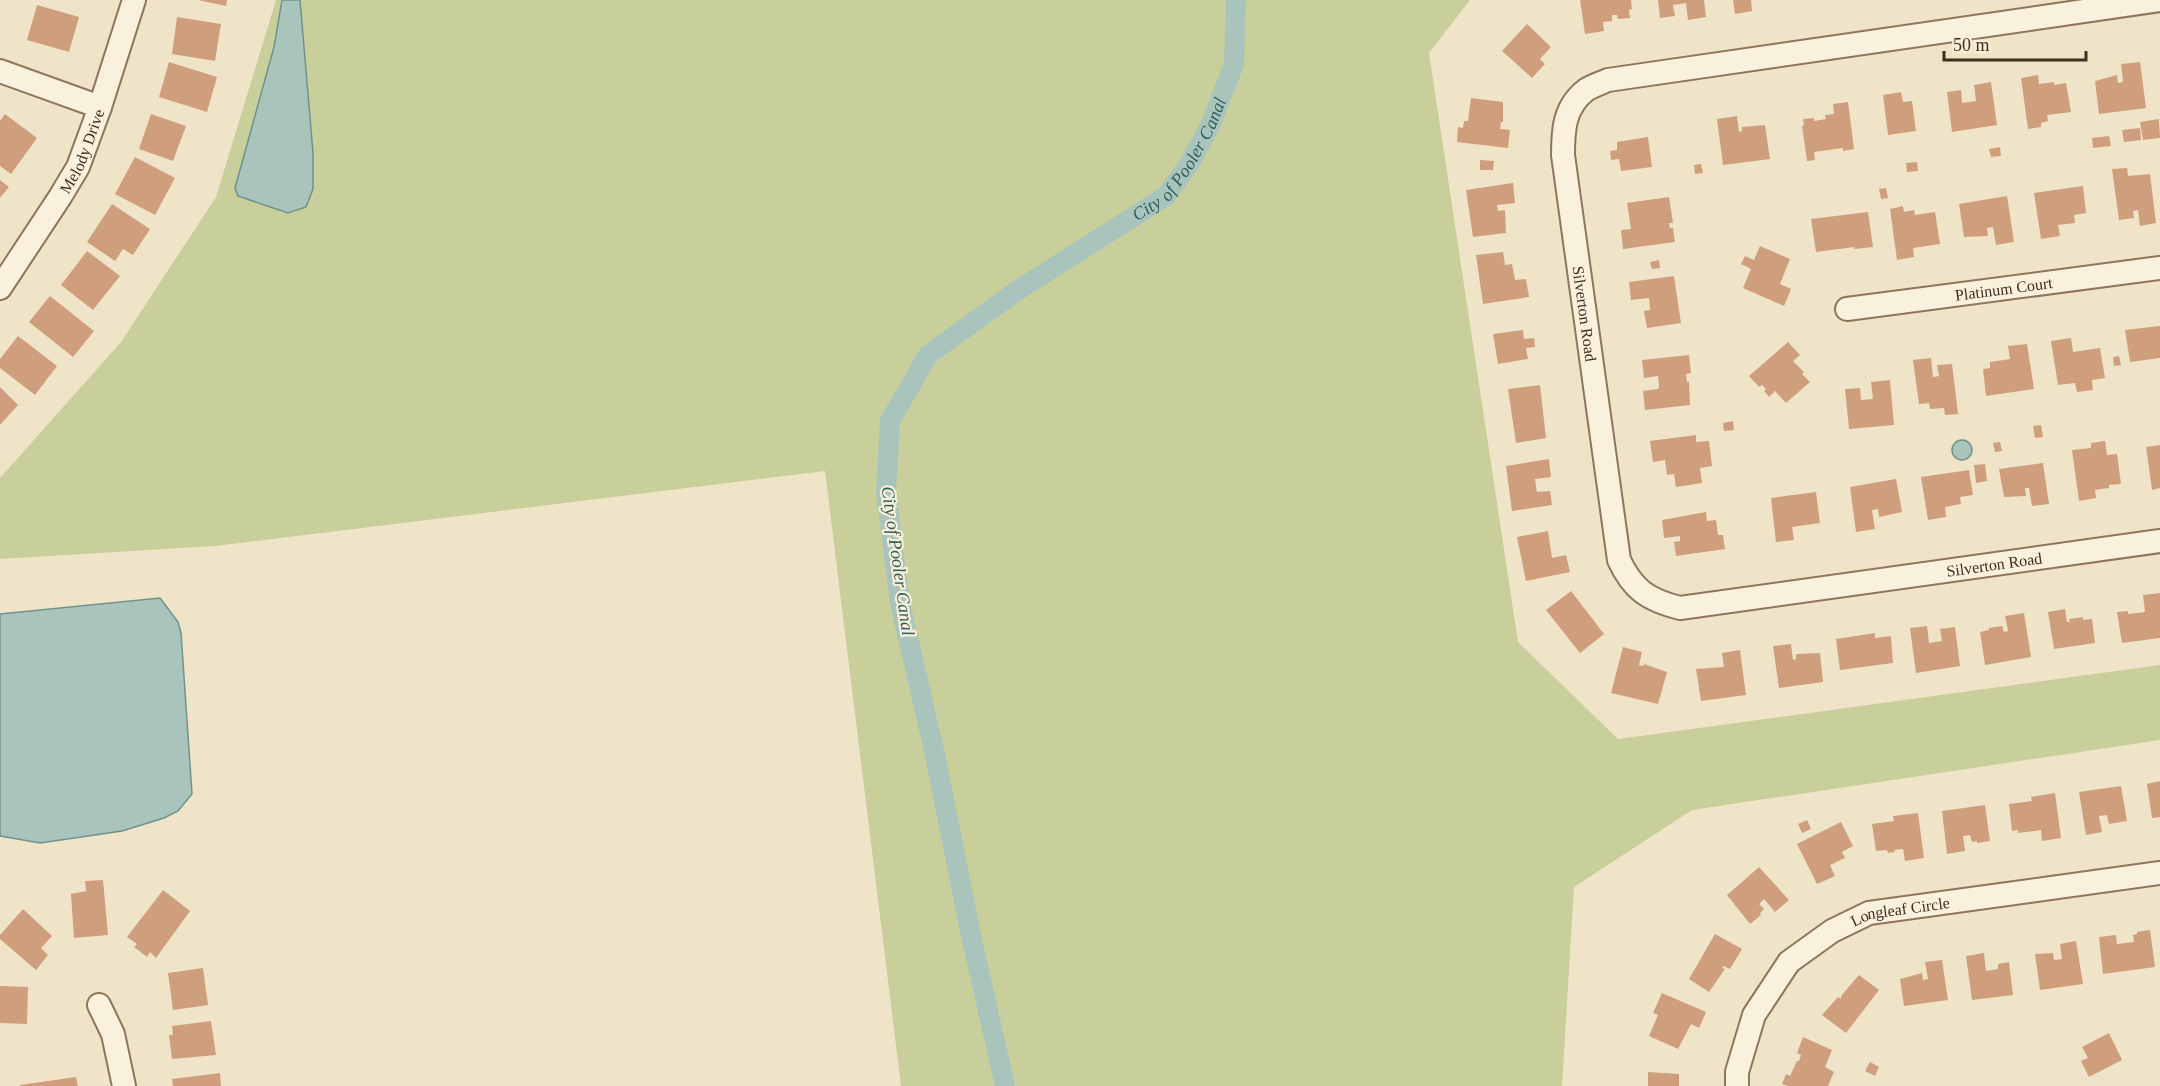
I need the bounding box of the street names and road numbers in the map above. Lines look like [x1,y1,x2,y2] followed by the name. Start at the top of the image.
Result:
[56,107,107,196] street label: Melody Drive
[1570,265,1600,363] street label: Silverton Road
[1954,274,2054,303] street label: Platinum Court
[1945,549,2043,579] street label: Silverton Road
[1848,894,1951,929] street label: Longleaf Circle

